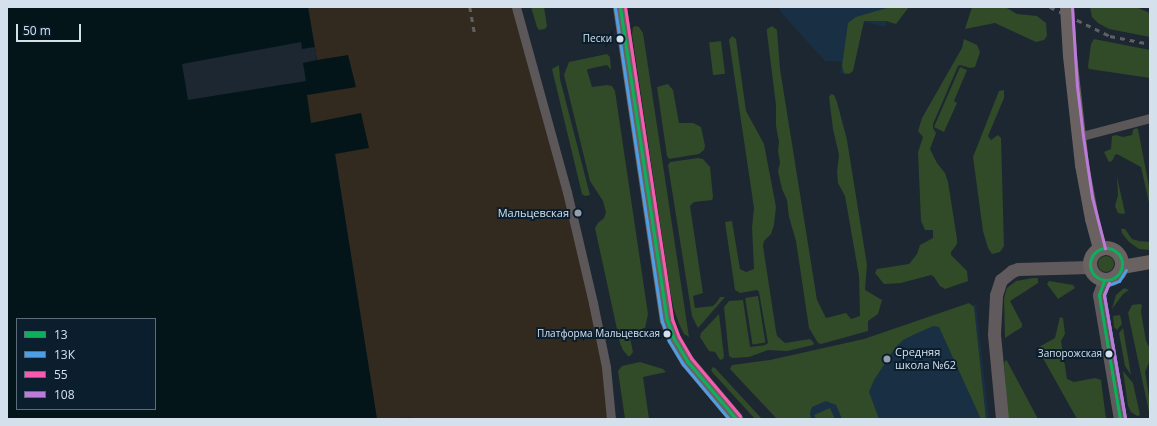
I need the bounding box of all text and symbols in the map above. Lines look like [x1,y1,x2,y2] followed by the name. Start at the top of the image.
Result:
[18,16,83,42] scale bar
[23,22,51,39] text: 50 m
[583,33,612,45] place label: Пески
[615,34,625,44] marker: Пески
[498,206,569,220] place label: Мальцевская
[572,207,584,219] marker: Мальцевская
[16,318,156,410] legend
[54,326,68,343] text: 13
[537,328,660,340] place label: Платформа Мальцевская
[662,329,672,339] marker: Платформа Мальцевская
[54,346,75,363] text: 13К
[895,346,956,372] place label: Средняя школа №62
[1038,348,1102,360] place label: Запорожская
[1104,349,1114,359] marker: Запорожская
[882,354,892,364] marker: Средняя школа №62
[54,366,68,383] text: 55
[54,386,75,403] text: 108

